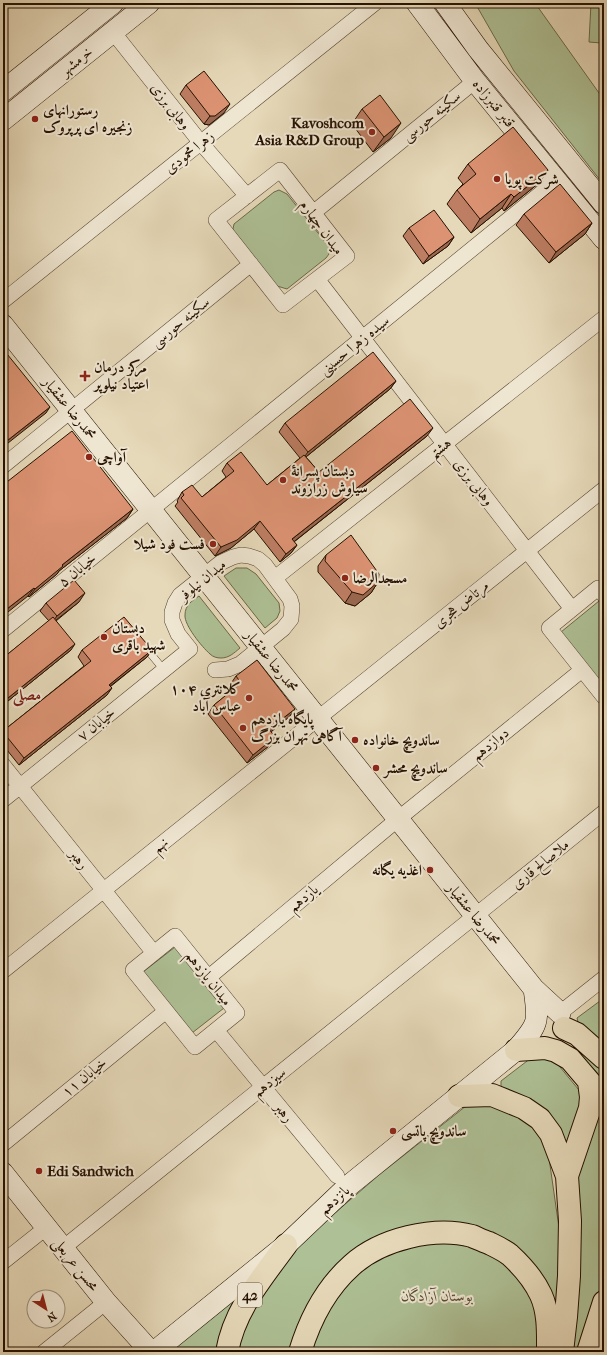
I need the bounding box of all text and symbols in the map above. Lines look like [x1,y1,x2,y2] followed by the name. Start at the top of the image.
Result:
[54,42,97,82] street label: خرمشهر
[469,75,519,131] street label: قنبر قنبرزاده
[145,79,195,134] street label: وهابی برزی
[398,87,465,147] street label: سکینه حورسی
[43,101,133,137] place label: رستورانهای زنجیره ای پرپروک
[30,114,40,124] marker: رستورانهای زنجیره ای پرپروک
[254,114,365,149] place label: Kavoshcom Asia R&D Group
[161,127,218,178] street label: زهرا محمودی
[367,127,377,137] marker: Kavoshcom Asia R&D Group
[505,170,559,190] place label: شرکت پویا
[492,174,502,184] marker: شرکت پویا
[293,196,348,260] street label: میدان چهارم
[147,293,214,353] street label: سکینه حورسی
[315,311,394,380] street label: سیده زهرا حسینی
[92,358,149,394] place label: مرکز درمان اعتیاد نیلوپر
[79,370,91,382] marker: مرکز درمان اعتیاد نیلوپر
[38,371,101,443] street label: محمدرضا عشقیار
[425,434,459,467] street label: هشتم
[96,448,128,466] place label: آواچی
[84,452,94,462] marker: آواچی
[448,455,498,510] street label: وهابی برزی
[291,462,368,497] place label: دبستان پسرانهٔ سیاوش زرازوند
[278,475,288,485] marker: دبستان پسرانهٔ سیاوش زرازوند
[133,535,205,553] place label: فست فود شیلا
[208,539,218,549] marker: فست فود شیلا
[54,549,100,591] street label: خیابان ۵
[173,555,230,607] street label: میدان نیلوفر
[353,569,407,587] place label: مسجدالرضا
[340,573,350,583] marker: مسجدالرضا
[430,576,494,633] street label: مرتاض هجری
[112,619,165,655] place label: دبستان شهید باقری
[240,624,303,696] street label: محمدرضا عشقیار
[99,632,109,642] marker: دبستان شهید باقری
[170,680,241,715] place label: کلانتری ۱۰۴ عباس آباد
[12,685,41,707] district label: مصلی
[244,693,254,703] marker: کلانتری ۱۰۴ عباس آباد
[73,703,119,745] street label: خیابان ۷
[251,709,343,746] place label: پایگاه یازدهم آگاهی تهران بزرگ
[238,723,248,733] marker: پایگاه یازدهم آگاهی تهران بزرگ
[467,723,516,769] street label: دوازدهم
[363,731,440,753] place label: ساندویچ خانواده
[350,735,360,745] marker: ساندویچ خانواده
[382,759,448,781] place label: ساندویچ محشر
[371,763,381,773] marker: ساندویچ محشر
[148,833,175,861] street label: نهم
[507,835,576,897] street label: ملاصالح قاری
[64,844,93,873] street label: رهبر
[372,860,422,879] place label: اغذیه یگانه
[425,865,435,875] marker: اغذیه یگانه
[442,877,505,949] street label: محمدرضا عشقیار
[284,880,326,920] street label: یازدهم
[178,947,236,1012] street label: میدان یازدهم
[58,1053,110,1101] street label: خیابان ۱۱
[249,1063,293,1105] street label: سیزدهم
[269,1097,298,1126] street label: رهبر
[401,1122,467,1144] place label: ساندویچ پاتسی
[388,1126,398,1136] marker: ساندویچ پاتسی
[47,1162,134,1180] place label: Edi Sandwich
[34,1166,44,1176] marker: Edi Sandwich
[315,1180,357,1222] street label: پانزدهم
[47,1234,103,1296] street label: محسن عربعلی
[238,1283,262,1307] road number: 42
[401,1287,473,1305] park label: بوستان آزادگان
[26,1289,66,1329] north arrow
[44,1309,59,1325] text: N

